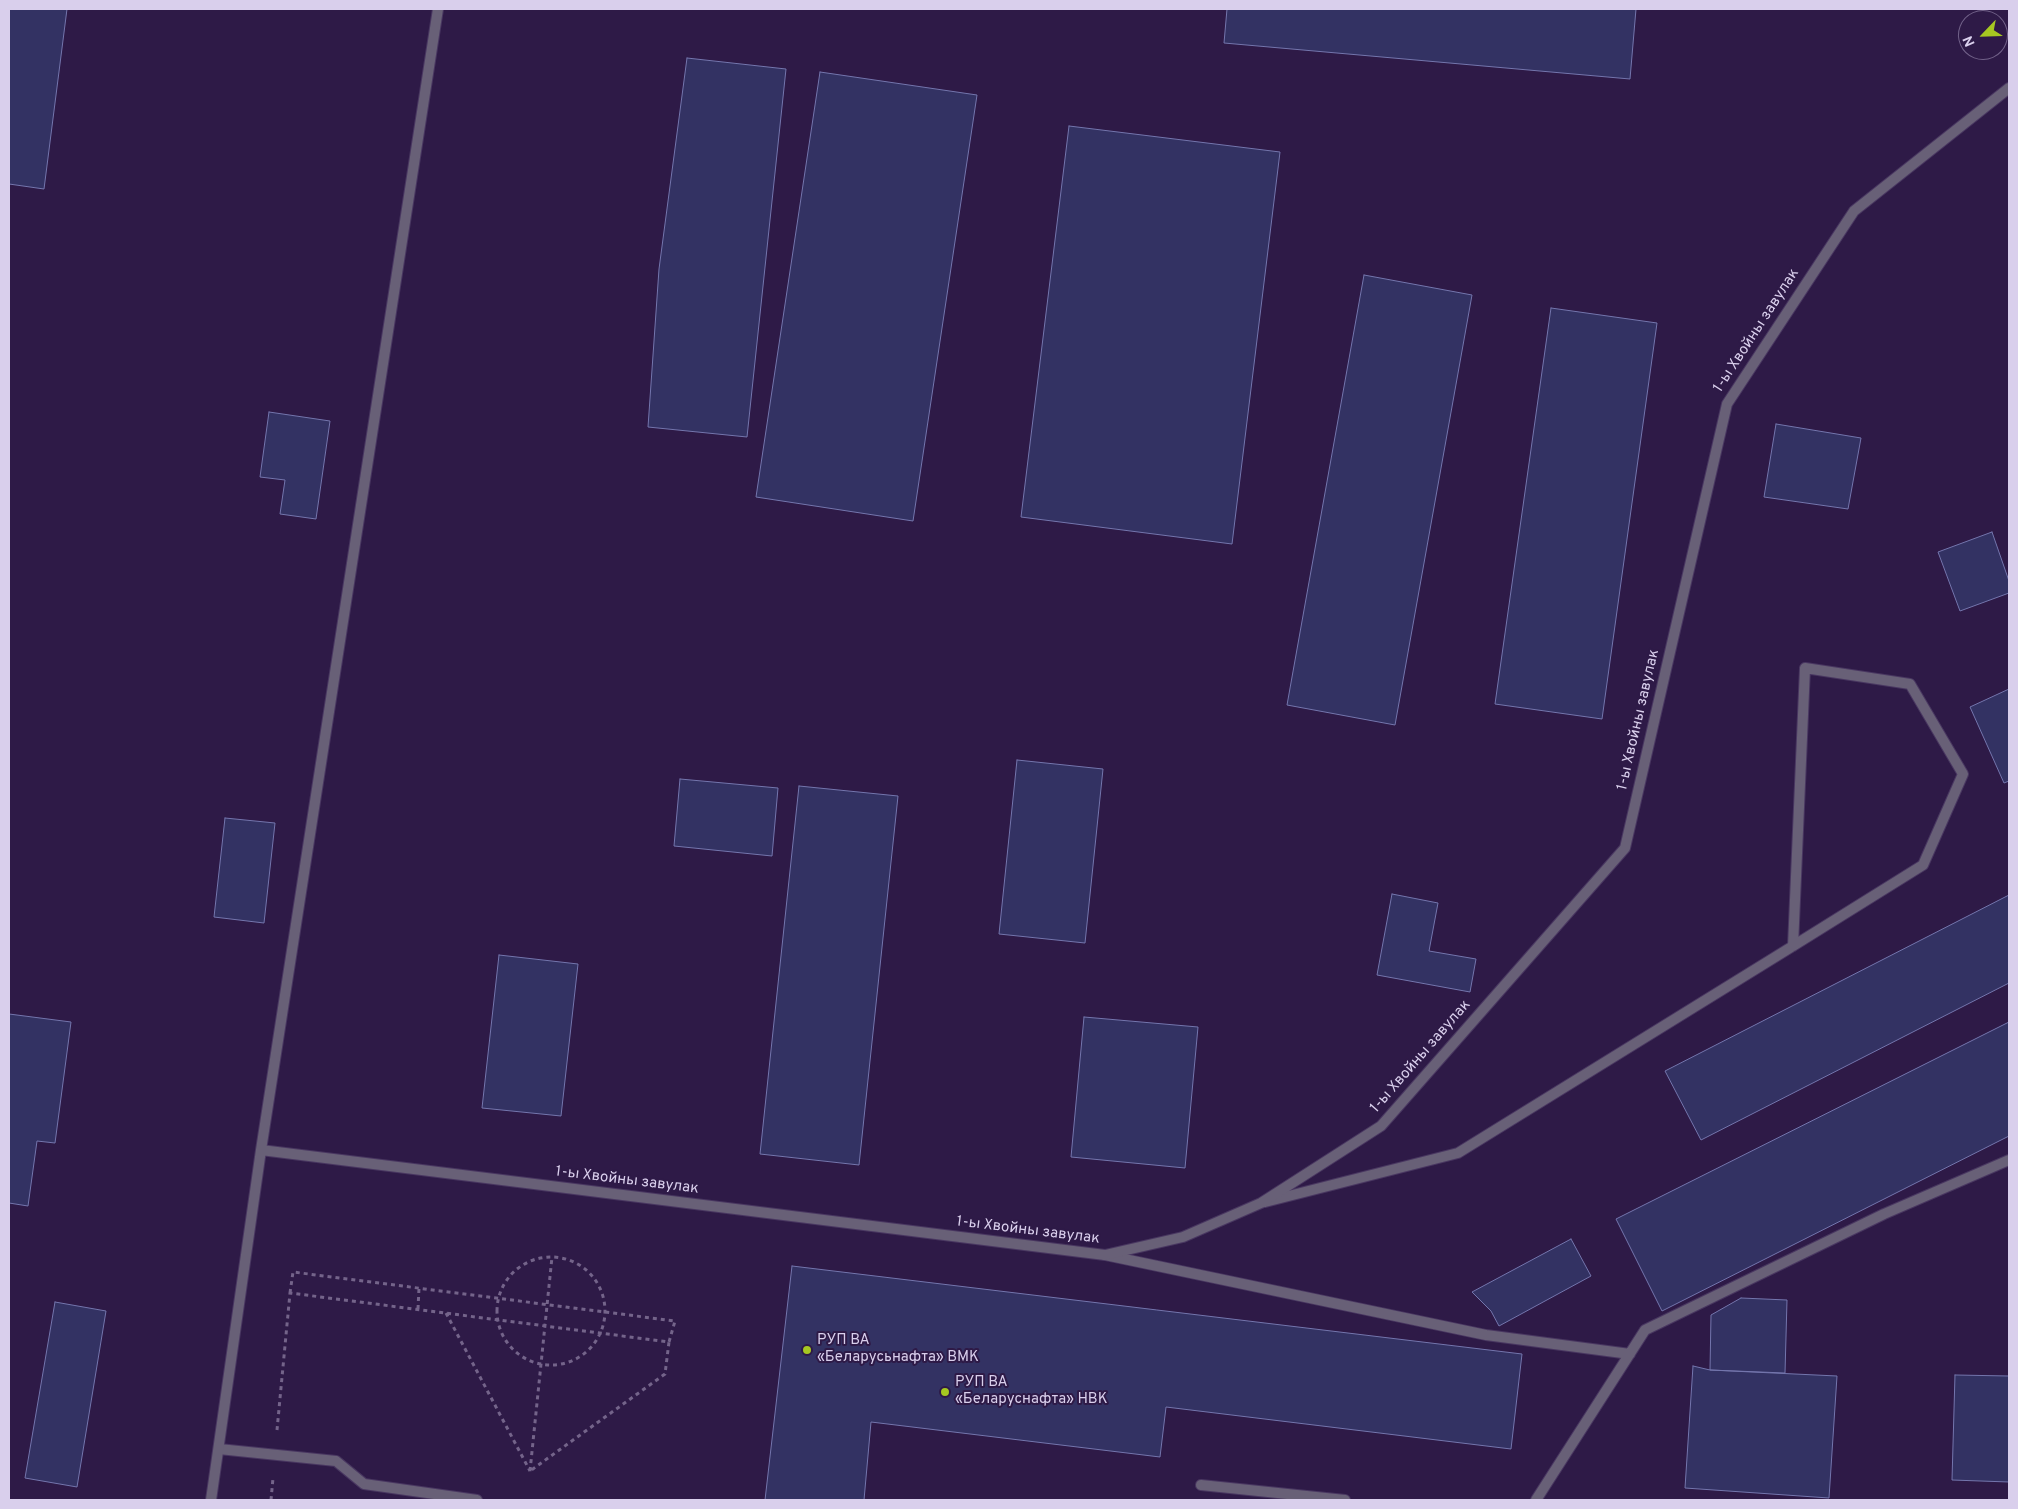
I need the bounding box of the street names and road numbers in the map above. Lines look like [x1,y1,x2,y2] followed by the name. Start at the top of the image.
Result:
[1710,266,1804,396] street label: 1-ы Хвойны завулак
[1614,648,1664,792] street label: 1-ы Хвойны завулак
[1367,997,1475,1117] street label: 1-ы Хвойны завулак
[554,1163,700,1199] street label: 1-ы Хвойны завулак
[955,1213,1101,1249] street label: 1-ы Хвойны завулак

